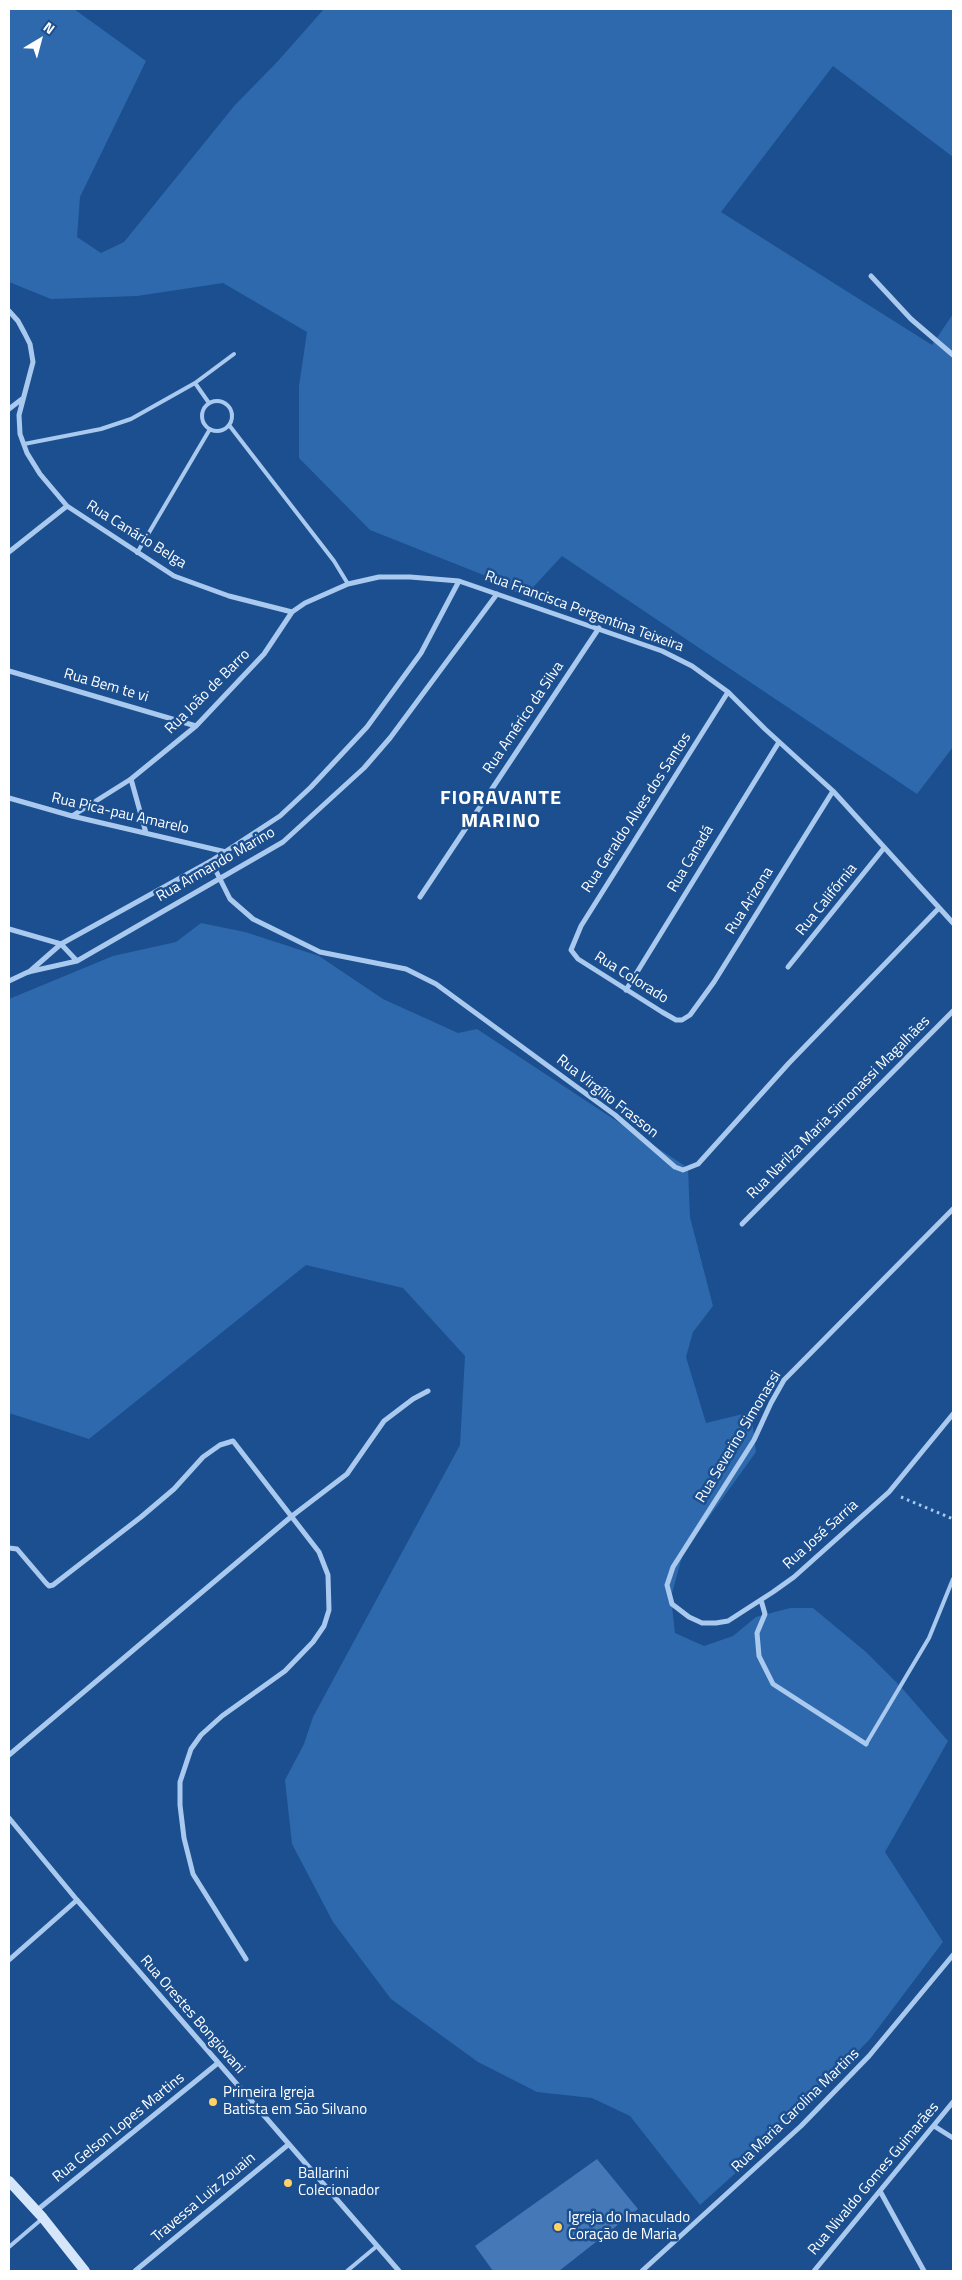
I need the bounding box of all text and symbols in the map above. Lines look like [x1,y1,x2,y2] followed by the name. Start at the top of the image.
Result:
[15,15,65,65] north arrow
[39,16,60,39] text: N
[83,497,189,573] street label: Rua Canário Belga
[482,568,686,656] street label: Rua Francisca Pergentina Teixeira
[162,646,254,738] street label: Rua João de Barro
[480,658,568,778] street label: Rua Américo da Silva
[62,665,150,707] street label: Rua Bem te vi
[578,730,696,896] street label: Rua Geraldo Alves dos Santos
[439,787,563,834] district label: FIORAVANTE MARINO
[50,789,190,839] street label: Rua Pica-pau Amarelo
[664,822,718,896] street label: Rua Canadá
[154,824,278,906] street label: Rua Armando Marino
[793,860,861,940] street label: Rua Califórnia
[722,864,778,938] street label: Rua Arizona
[591,948,671,1008] street label: Rua Colorado
[744,1013,934,1203] street label: Rua Narilza Maria Simonassi Magalhães
[552,1052,662,1142] street label: Rua Virgílio Frasson
[692,1368,786,1506] street label: Rua Severino Simonassi
[780,1497,862,1573] street label: Rua José Sarria
[136,1952,248,2078] street label: Rua Orestes Bongiovani
[728,2045,864,2177] street label: Rua Maria Carolina Martins
[50,2069,188,2187] street label: Rua Gelson Lopes Martins
[223,2084,367,2119] place label: Primeira Igreja Batista em São Silvano
[207,2096,219,2108] marker: Primeira Igreja Batista em São Silvano
[805,2099,943,2259] street label: Rua Nivaldo Gomes Guimarães
[149,2149,259,2247] street label: Travessa Luiz Zouain
[298,2165,379,2200] place label: Ballarini Colecionador
[282,2177,294,2189] marker: Ballarini Colecionador
[568,2209,690,2244] place label: Igreja do Imaculado Coração de Maria
[552,2221,564,2233] marker: Igreja do Imaculado Coração de Maria

